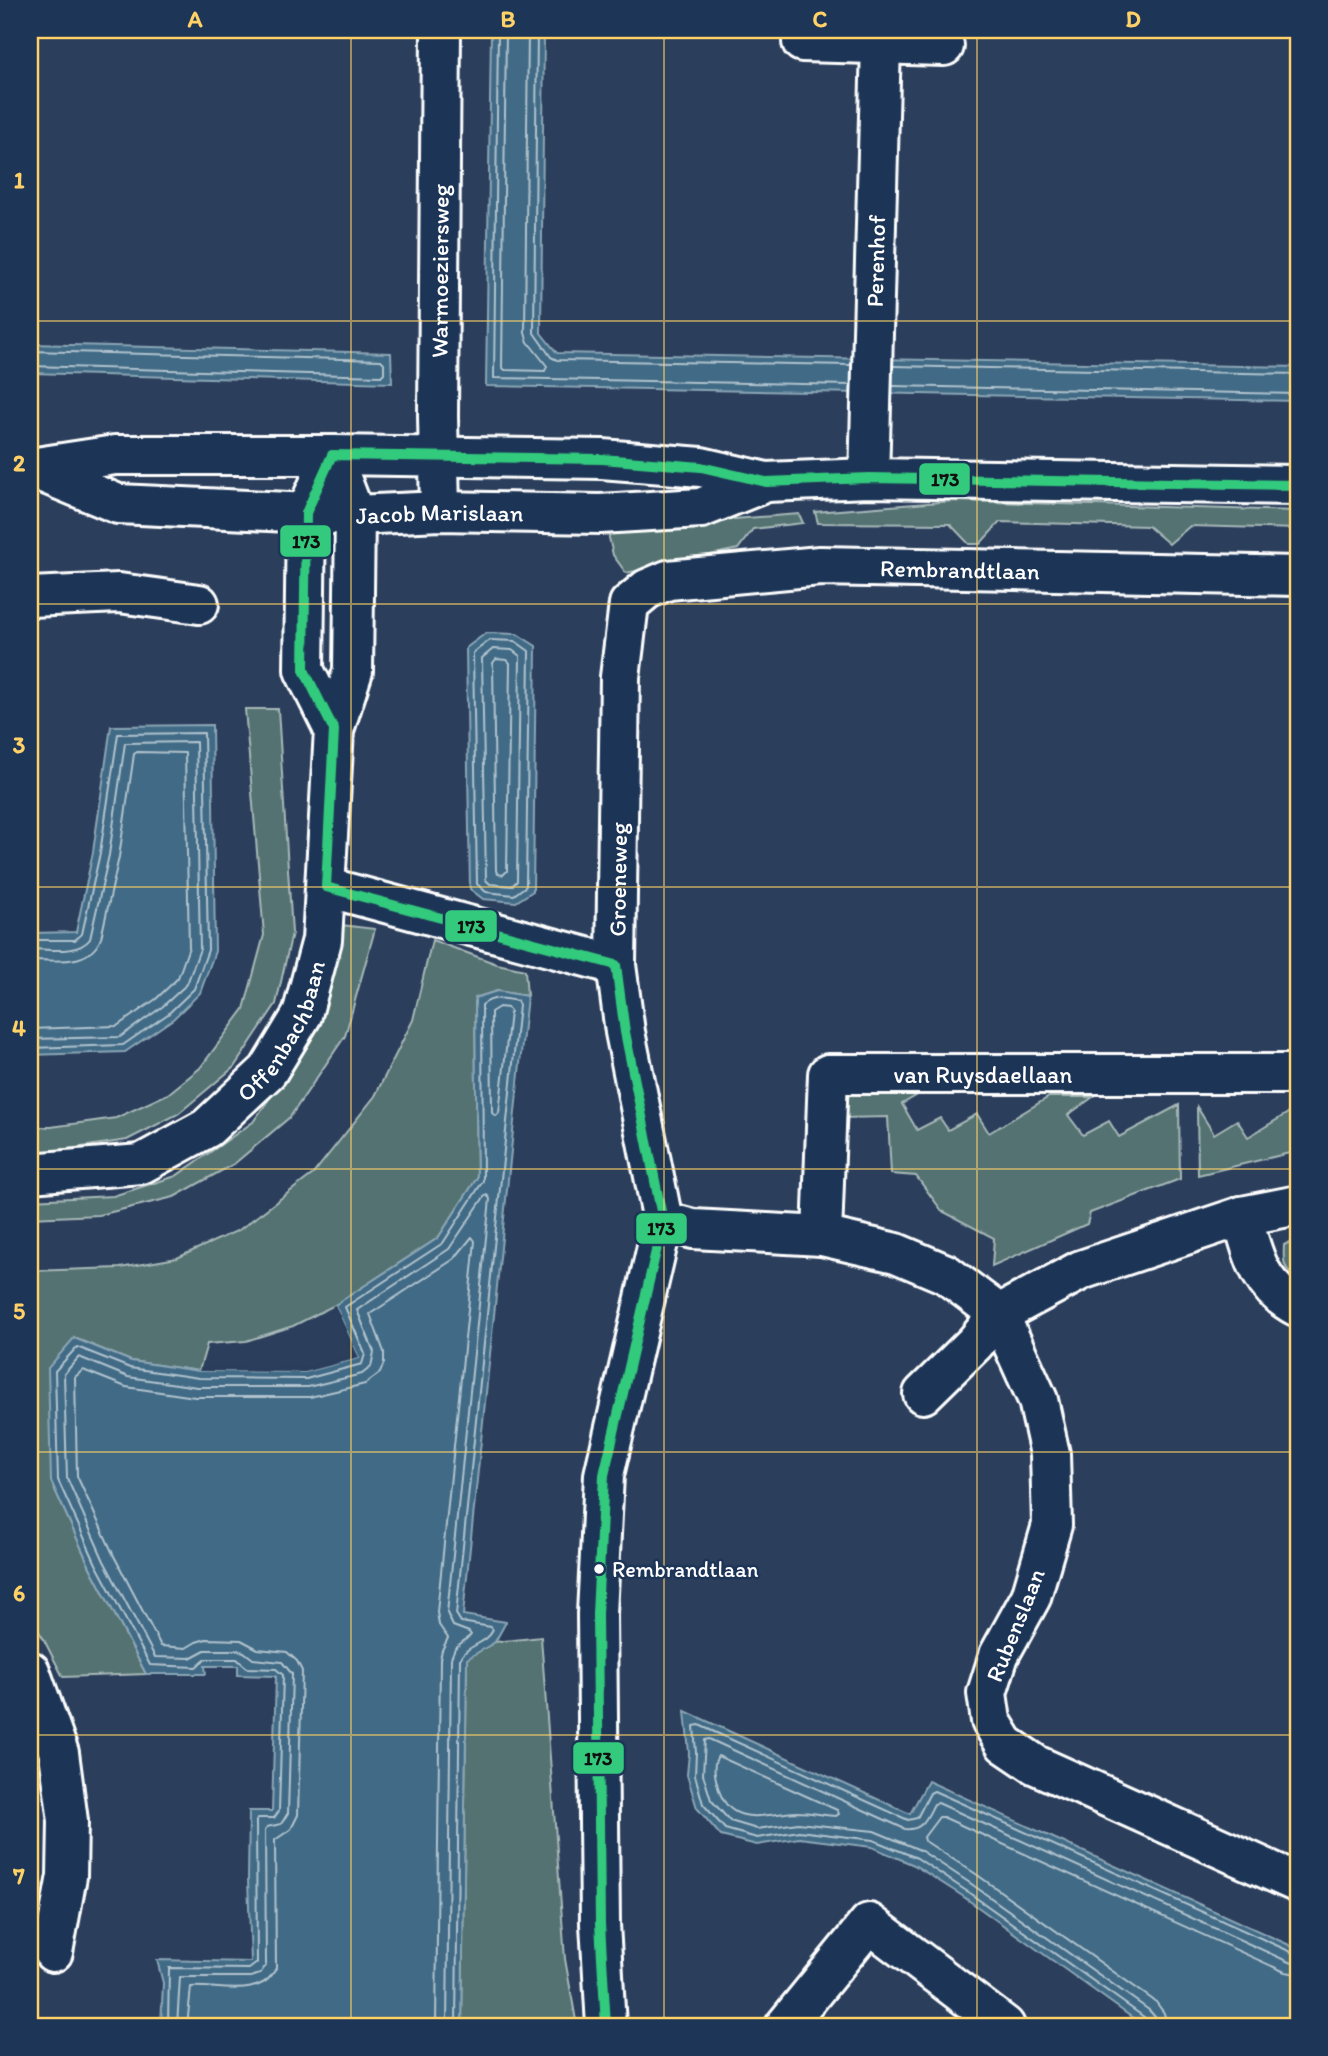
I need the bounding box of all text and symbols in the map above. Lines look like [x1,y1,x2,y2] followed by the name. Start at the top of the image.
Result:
[187,5,203,33] text: A
[501,5,516,33] text: B
[813,5,828,33] text: C
[1125,5,1141,33] text: D
[14,166,25,194] text: 1
[424,183,454,358] street label: Warmoeziersweg
[859,214,891,308] street label: Perenhof
[13,449,26,477] text: 2
[918,462,971,496] line badge: 173
[931,468,959,491] text: 173
[355,497,524,529] street label: Jacob Marislaan
[279,524,332,558] line badge: 173
[292,530,320,553] text: 173
[880,553,1040,585] street label: Rembrandtlaan
[13,731,26,759] text: 3
[602,821,632,937] street label: Groeneweg
[444,909,498,943] line badge: 173
[457,915,485,938] text: 173
[231,957,331,1107] street label: Offenbachbaan
[12,1014,26,1042] text: 4
[893,1060,1072,1089] street label: van Ruysdaellaan
[635,1212,688,1245] line badge: 173
[647,1217,675,1240] text: 173
[13,1297,25,1325] text: 5
[612,1556,759,1583] place label: Rembrandtlaan
[592,1562,606,1576] marker: Rembrandtlaan
[979,1564,1051,1686] street label: Rubenslaan
[13,1579,25,1607] text: 6
[572,1741,625,1775] line badge: 173
[584,1747,612,1770] text: 173
[12,1862,25,1890] text: 7

